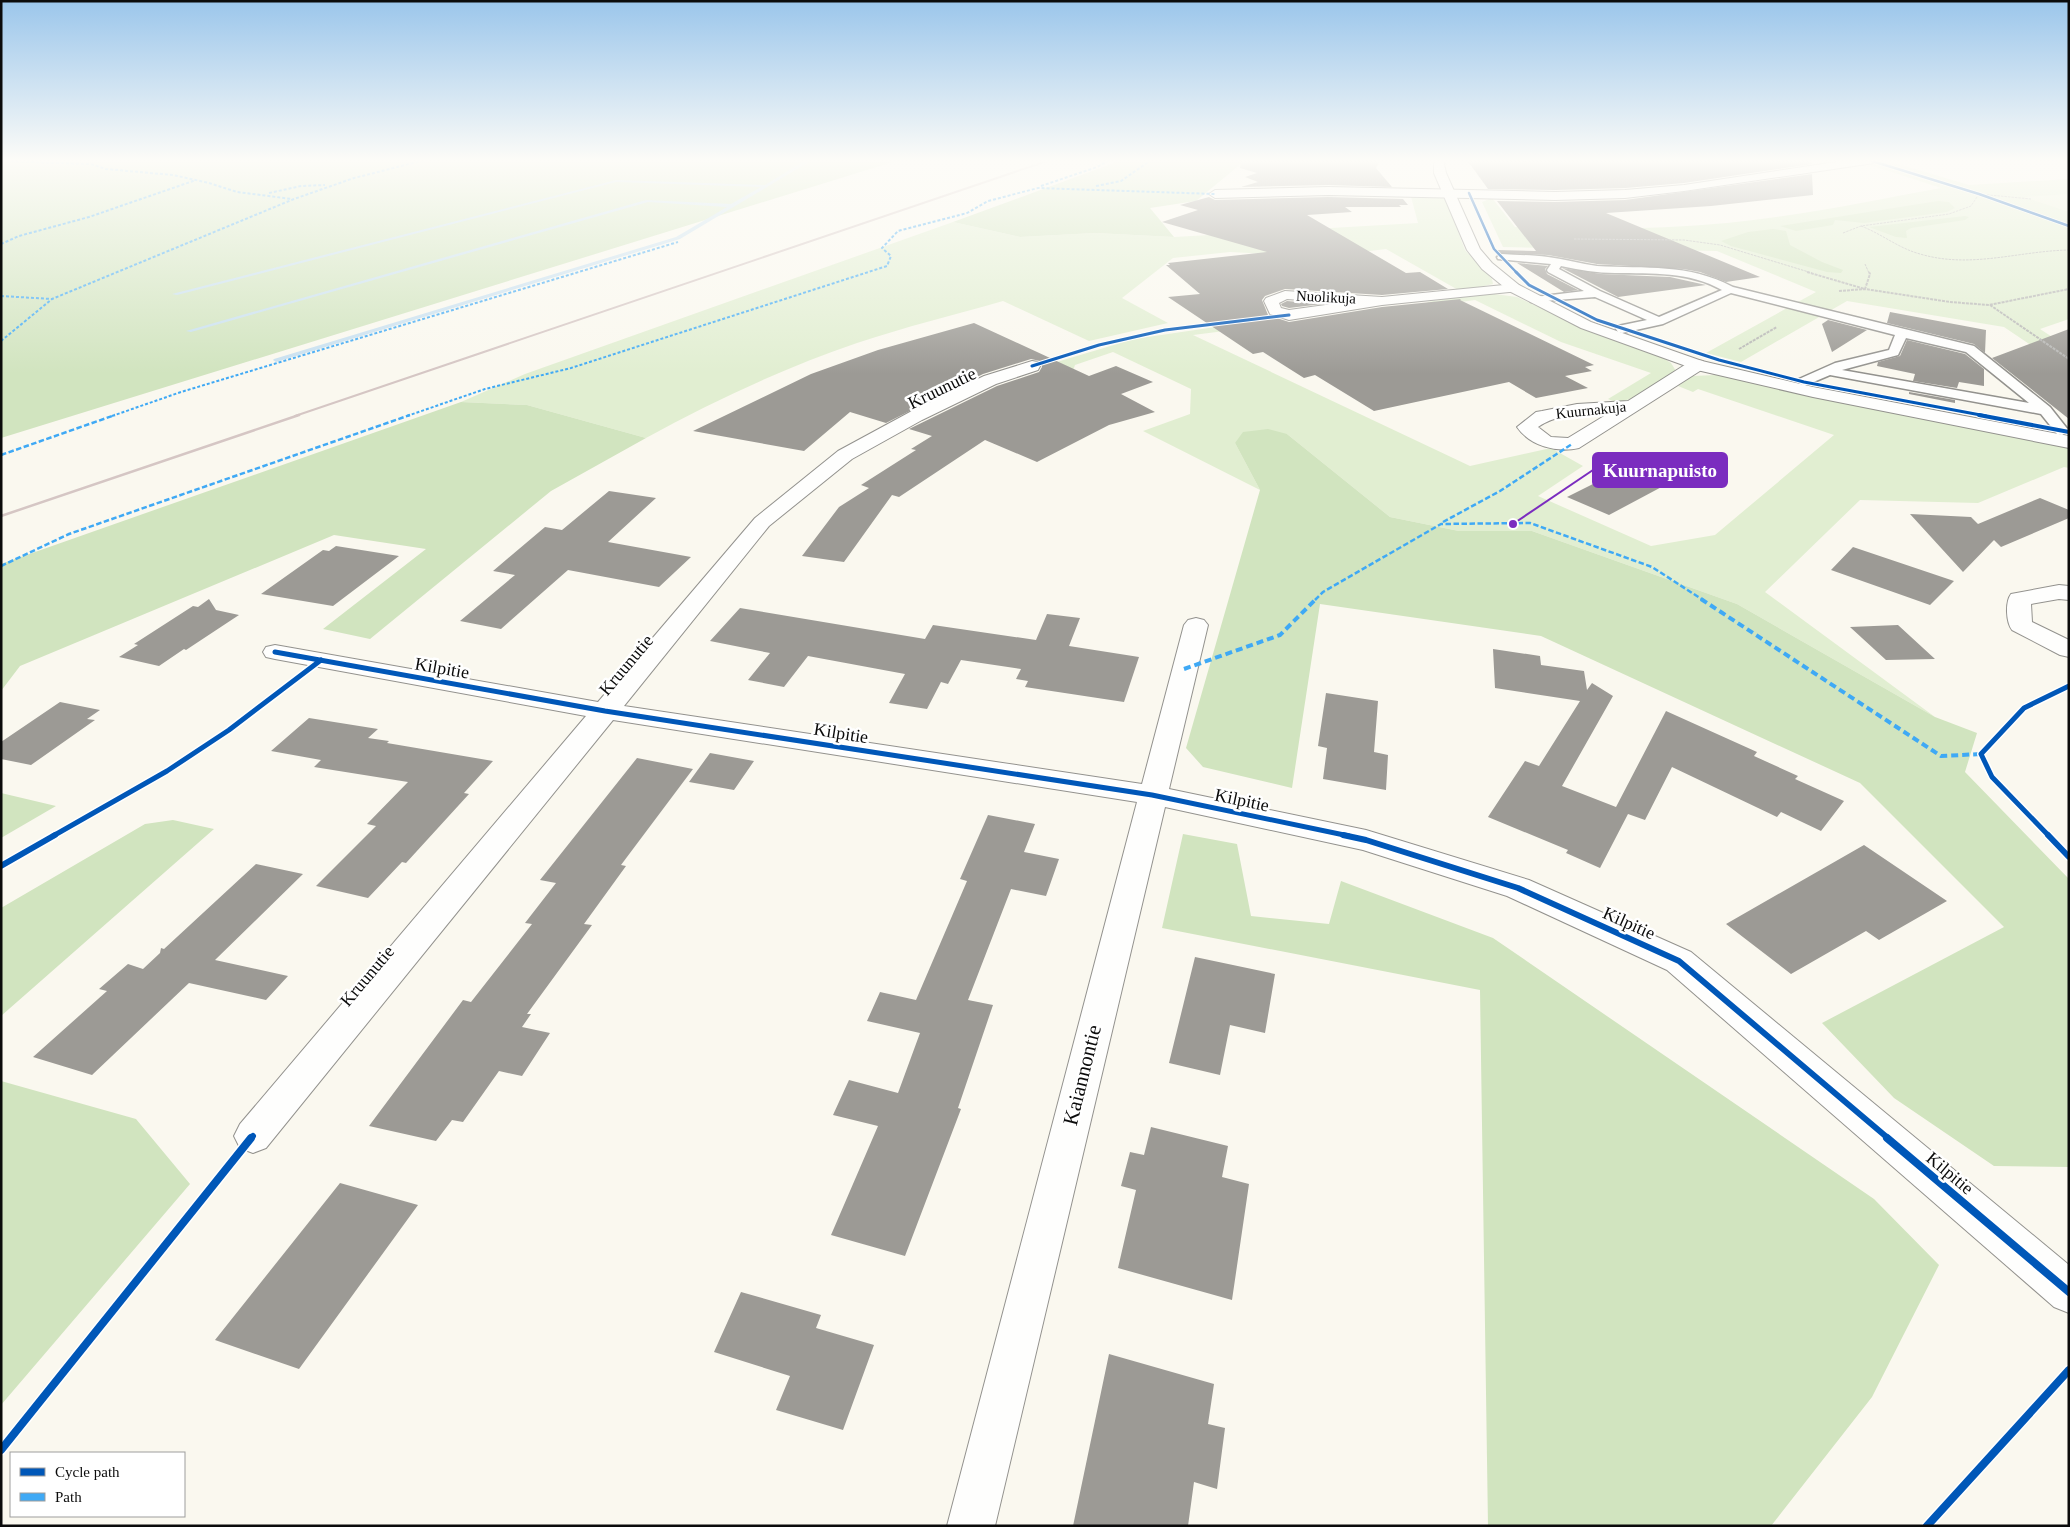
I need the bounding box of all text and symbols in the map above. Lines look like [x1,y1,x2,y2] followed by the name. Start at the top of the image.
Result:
[1296,287,1357,307] street label: Nuolikuja
[905,363,979,413] street label: Kruunutie
[1555,398,1627,422] street label: Kuurnakuja
[1593,453,1727,487] callout: Kuurnapuisto
[1603,460,1717,481] text: Kuurnapuisto
[595,631,657,699] street label: Kruunutie
[413,653,471,683] street label: Kilpitie
[812,719,870,747] street label: Kilpitie
[1213,785,1271,815] street label: Kilpitie
[1600,903,1658,943] street label: Kilpitie
[336,942,398,1010] street label: Kruunutie
[1058,1022,1106,1128] street label: Kaiannontie
[1923,1148,1977,1198] street label: Kilpitie
[10,1452,185,1517] legend
[55,1464,120,1480] text: Cycle path
[55,1489,82,1505] text: Path

